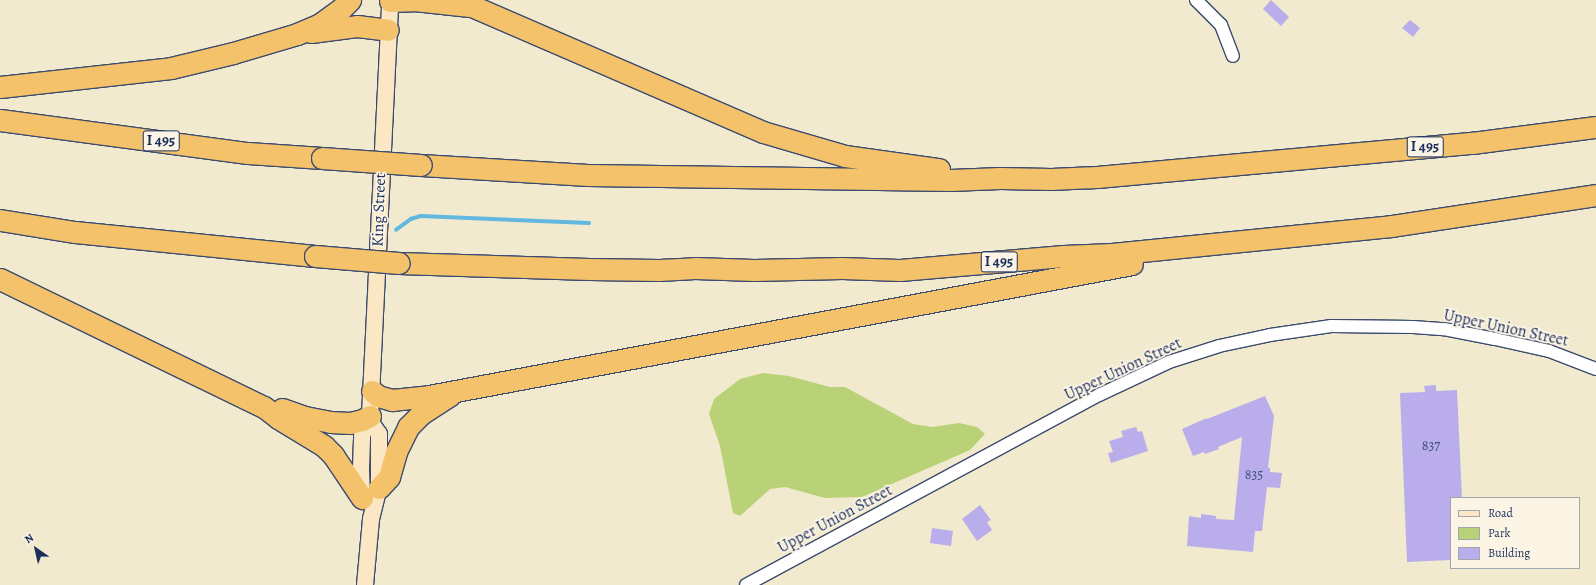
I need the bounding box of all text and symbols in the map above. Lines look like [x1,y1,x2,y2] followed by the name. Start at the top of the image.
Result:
[142,128,180,154] road number: I 495
[1406,134,1444,160] road number: I 495
[368,173,390,247] street label: King Street
[980,249,1018,275] road number: I 495
[1442,305,1570,351] street label: Upper Union Street
[1061,333,1185,405] street label: Upper Union Street
[1422,438,1440,454] house number: 837
[1245,467,1263,483] house number: 835
[774,481,896,557] street label: Upper Union Street
[1450,497,1580,569] legend
[1488,505,1513,521] text: Road
[1488,525,1511,541] text: Park
[16,529,56,569] north arrow
[21,530,37,547] text: N
[1488,545,1530,561] text: Building

